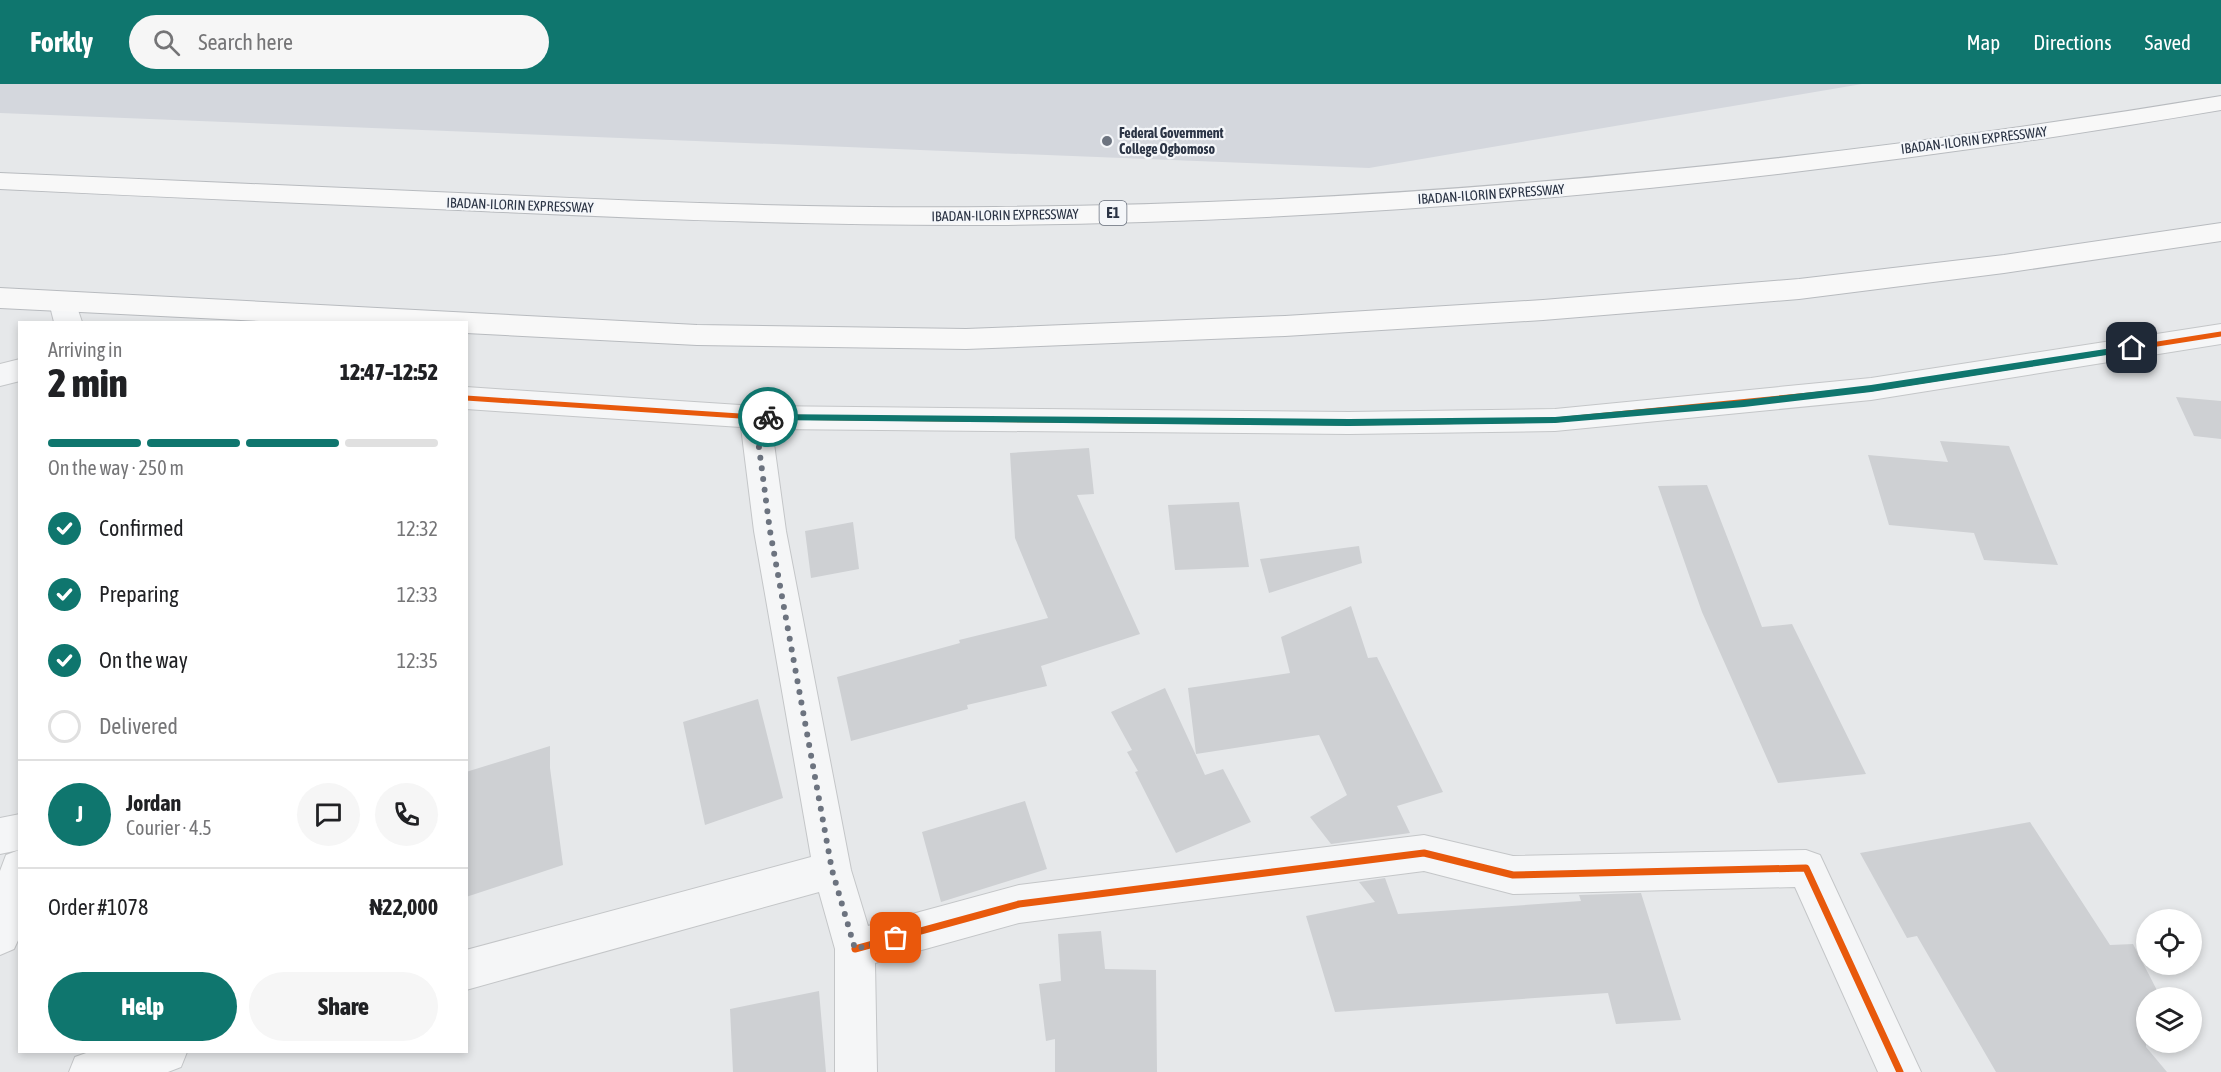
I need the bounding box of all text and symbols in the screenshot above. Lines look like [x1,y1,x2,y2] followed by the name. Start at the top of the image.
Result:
[129,15,549,69] search box
[30,26,93,58] text: Forkly
[150,26,183,59] icon: search
[198,29,293,55] text: Search here
[1966,30,2000,54] text: Map
[2033,30,2112,54] text: Directions
[2145,30,2191,54] text: Saved
[1900,123,2049,157] street label: IBADAN-ILORIN EXPRESSWAY
[1119,125,1224,157] place label: Federal Government College Ogbomoso
[1100,134,1114,148] marker: Federal Government College Ogbomoso
[1417,181,1566,207] street label: IBADAN-ILORIN EXPRESSWAY
[446,194,595,216] street label: IBADAN-ILORIN EXPRESSWAY
[1100,201,1126,225] road number: E1
[931,206,1080,224] street label: IBADAN-ILORIN EXPRESSWAY
[2106,322,2157,373] pin
[2115,331,2148,364] icon: home
[48,338,122,361] text: Arriving in
[340,359,438,385] text: 12:47–12:52
[48,361,128,405] text: 2 min
[738,387,798,447] courier
[752,401,785,434] icon: bike
[48,456,184,479] text: On the way · 250 m
[48,512,81,545] icon: check
[99,515,184,541] text: Confirmed
[397,517,438,540] text: 12:32
[48,578,81,611] icon: check
[99,581,179,607] text: Preparing
[397,583,438,606] text: 12:33
[48,644,81,677] icon: check
[99,647,188,673] text: On the way
[397,649,438,672] text: 12:35
[99,713,178,739] text: Delivered
[297,783,360,846] button: chat
[375,783,438,846] button: phone
[126,790,181,816] text: Jordan
[76,801,83,827] text: J
[126,816,212,839] text: Courier · 4.5
[48,894,148,920] text: Order #1078
[369,894,438,920] text: ₦22,000
[2136,909,2202,1053] map controls
[2136,909,2202,975] button: locate
[870,912,921,963] pin
[879,921,912,954] icon: bag
[48,972,237,1041] button: Help
[249,972,438,1041] button: Share
[2136,987,2202,1053] button: layers

